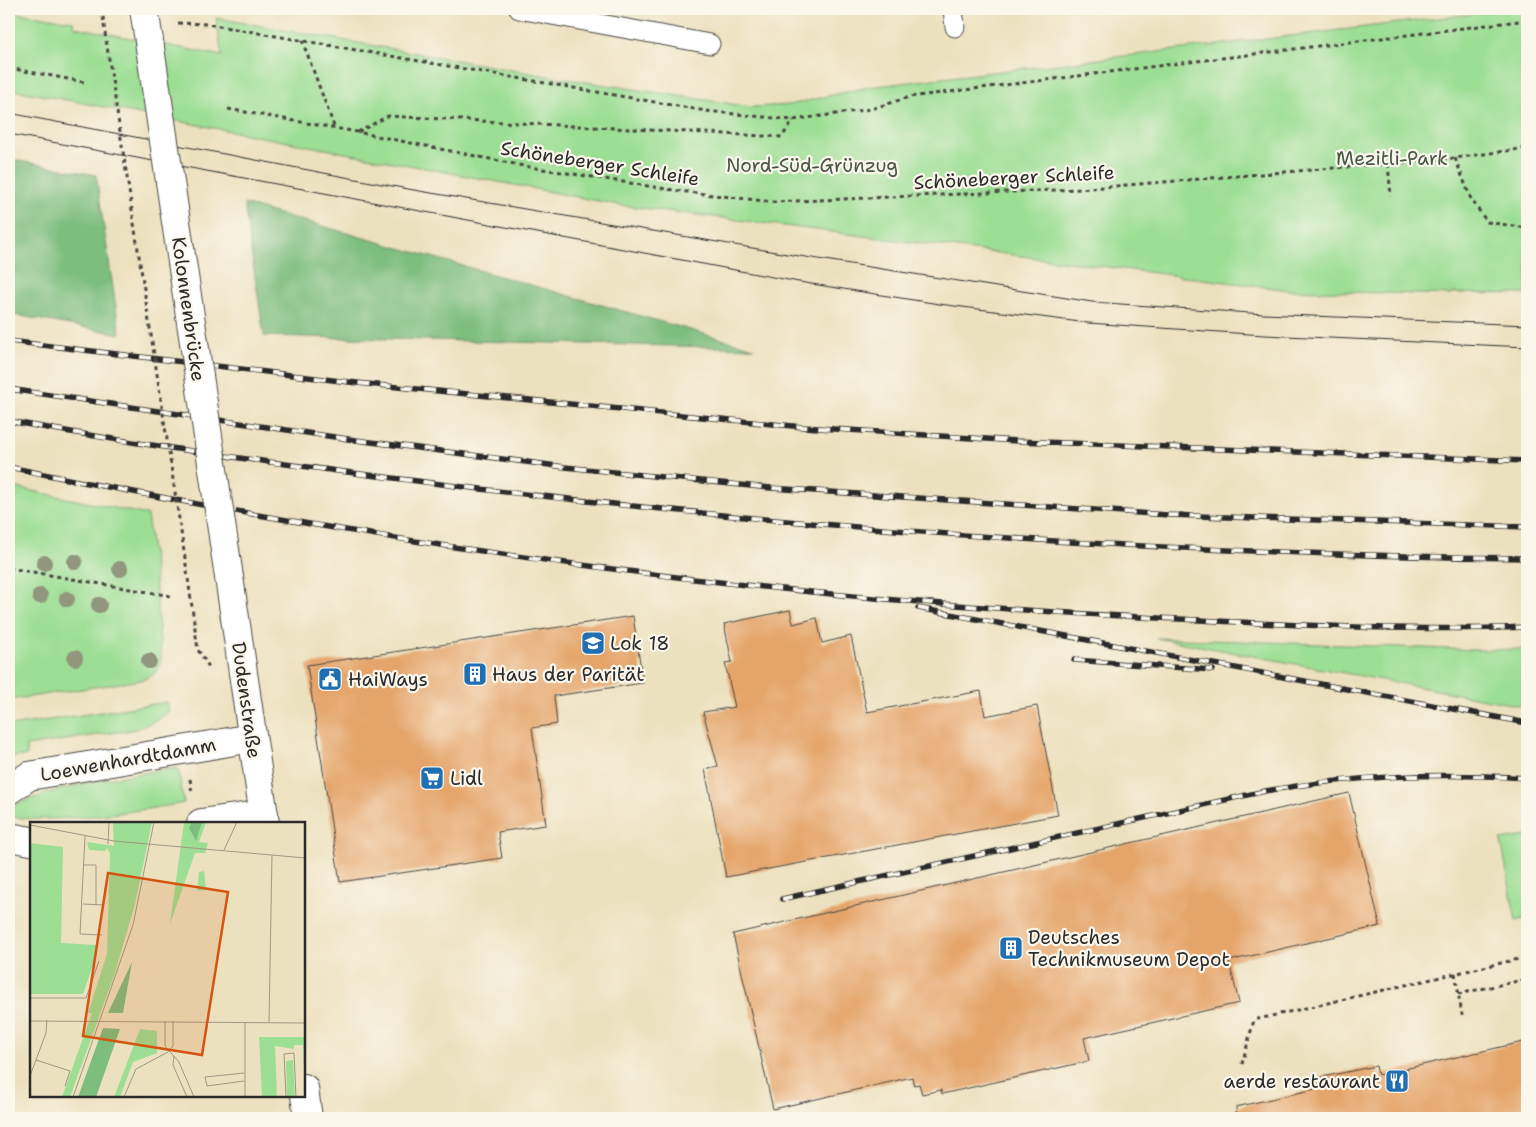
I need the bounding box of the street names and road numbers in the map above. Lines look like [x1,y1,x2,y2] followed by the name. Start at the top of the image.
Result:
[499,135,701,192] street label: Schöneberger Schleife
[913,160,1115,195] street label: Schöneberger Schleife
[166,235,211,383] street label: Kolonnenbrücke
[226,640,267,760] street label: Dudenstraße
[38,732,218,787] street label: Loewenhardtdamm

